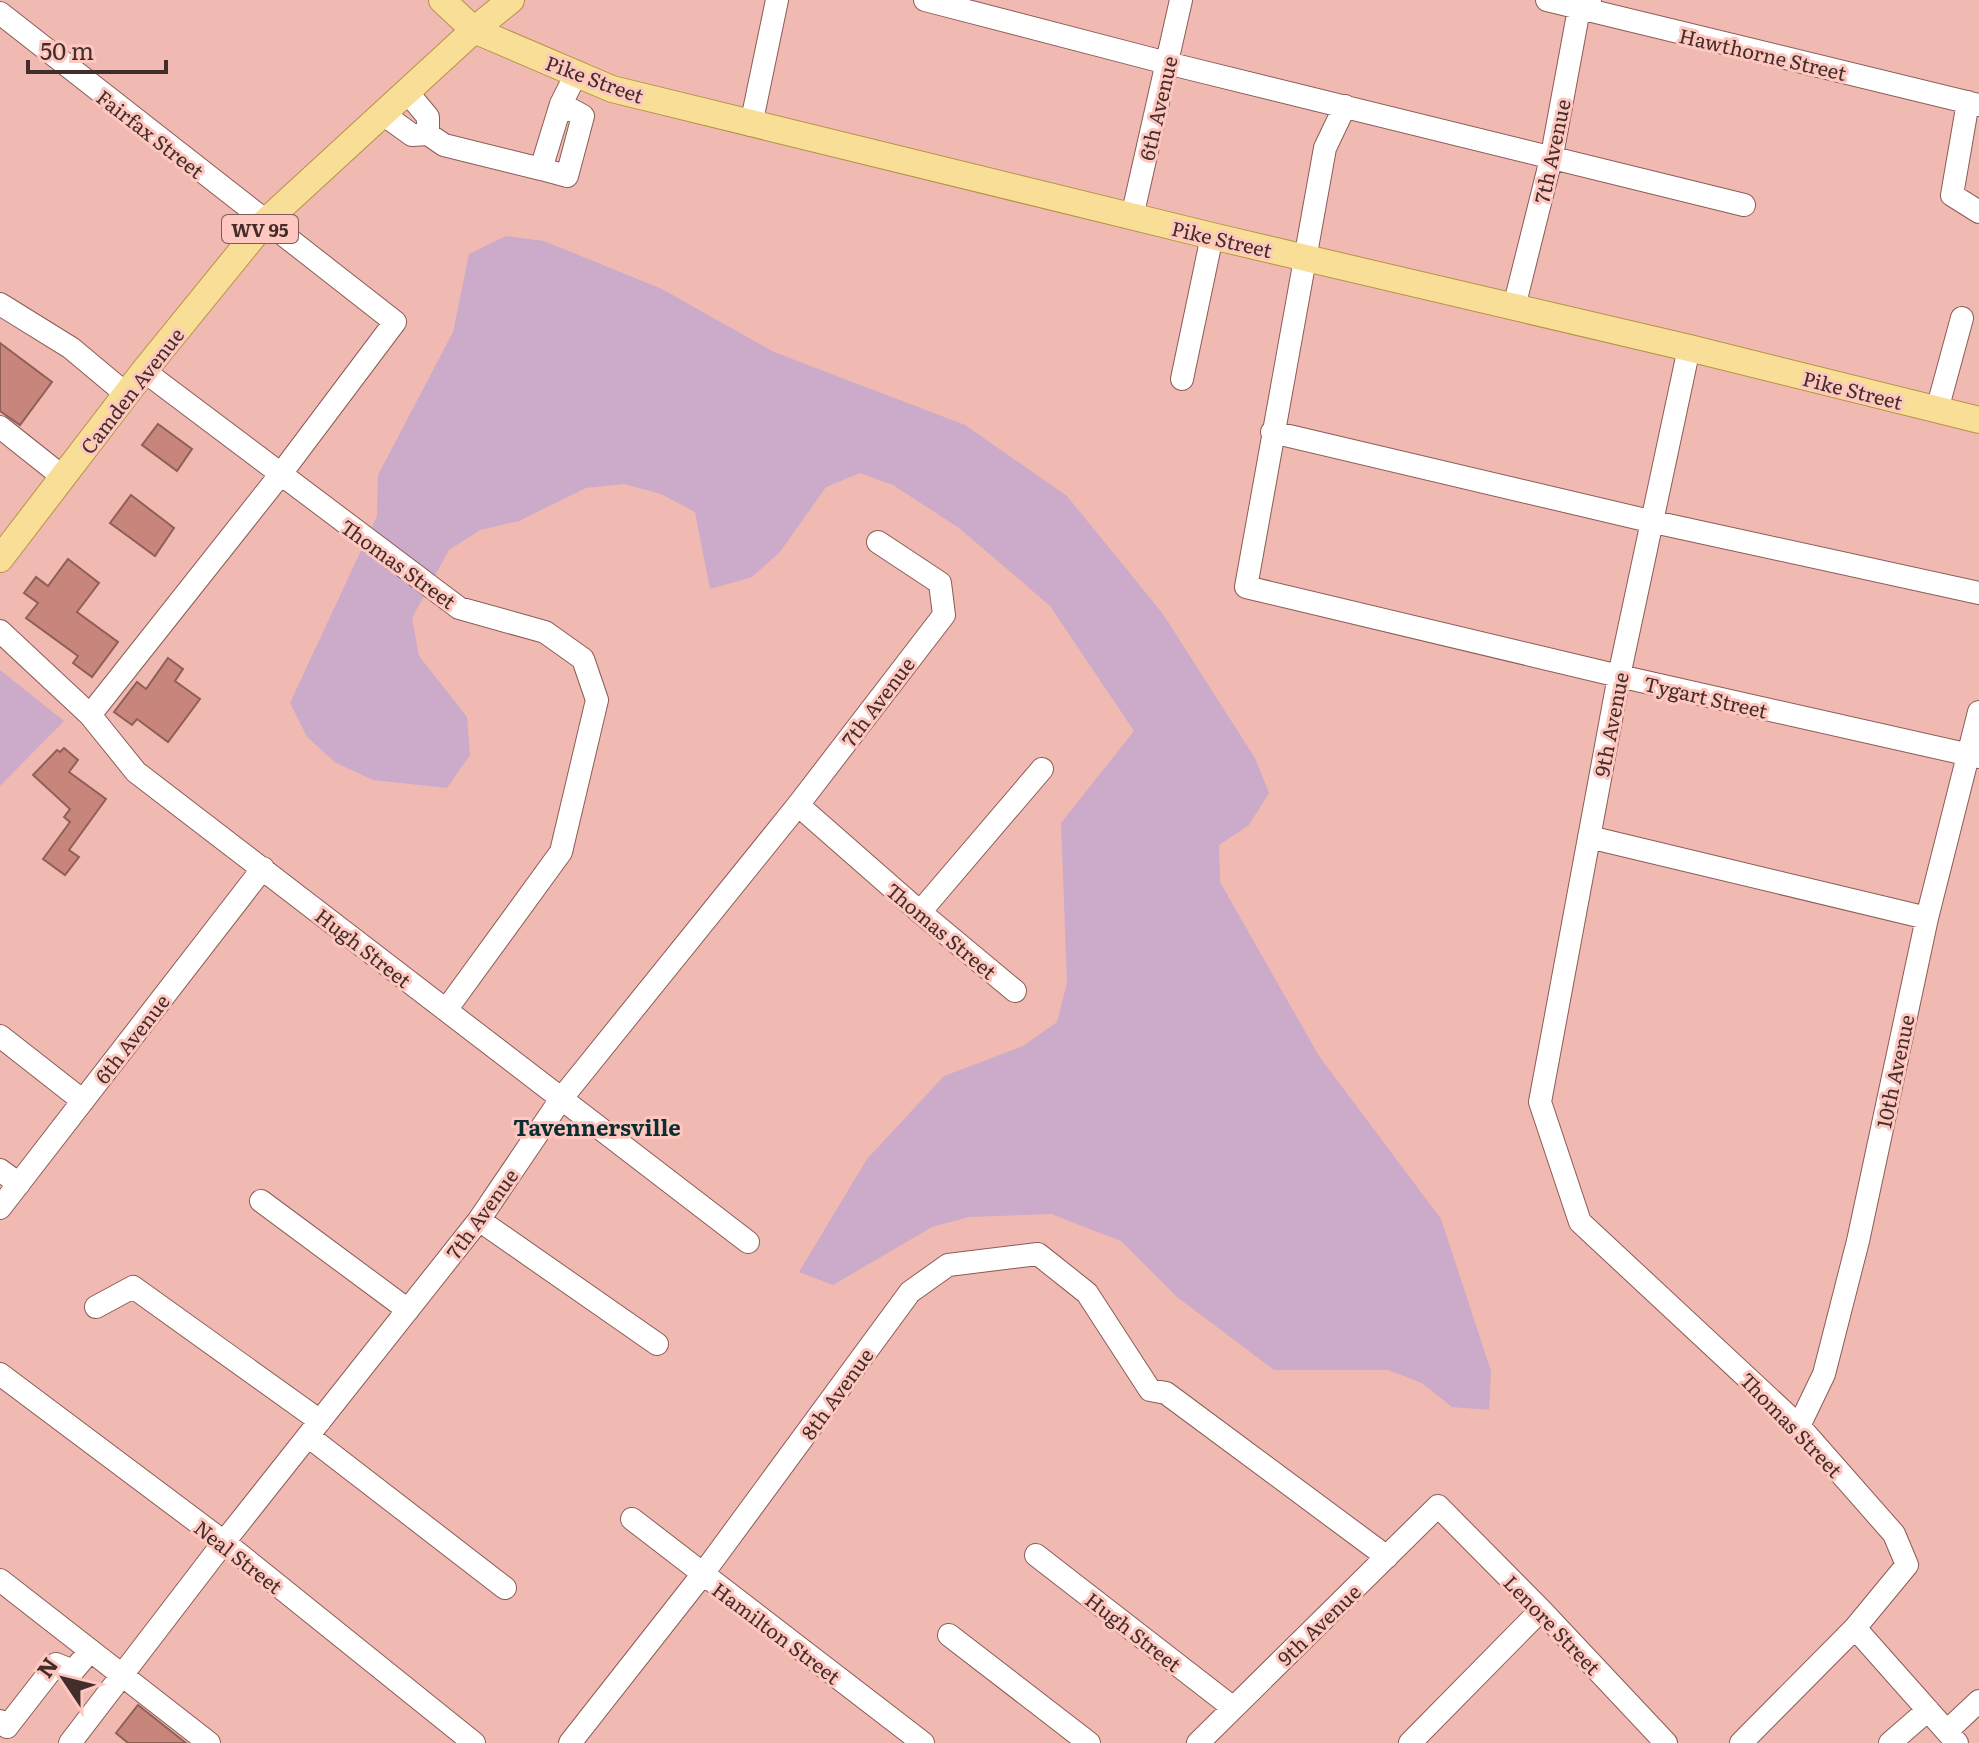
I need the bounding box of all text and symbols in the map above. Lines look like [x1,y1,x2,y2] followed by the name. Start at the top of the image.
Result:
[1676,19,1850,87] street label: Hawthorne Street
[28,24,166,74] scale bar
[40,32,94,67] text: 50 m
[542,46,648,110] street label: Pike Street
[1130,53,1184,163] street label: 6th Avenue
[91,81,211,185] street label: Fairfax Street
[1525,96,1577,206] street label: 7th Avenue
[1169,212,1275,264] street label: Pike Street
[222,215,298,243] road number: WV 95
[72,320,190,460] street label: Camden Avenue
[1800,362,1906,416] street label: Pike Street
[335,511,463,615] street label: Thomas Street
[833,650,921,752] street label: 7th Avenue
[1641,667,1771,725] street label: Tygart Street
[1585,669,1635,779] street label: 9th Avenue
[880,875,1004,985] street label: Thomas Street
[310,900,418,994] street label: Hugh Street
[86,987,176,1089] street label: 6th Avenue
[1867,1012,1921,1130] street label: 10th Avenue
[513,1110,681,1143] district label: Tavennersville
[438,1161,524,1265] street label: 7th Avenue
[793,1341,879,1445] street label: 8th Avenue
[1734,1365,1850,1483] street label: Thomas Street
[188,1512,290,1600] street label: Neal Street
[1498,1567,1608,1681] street label: Lenore Street
[707,1574,847,1690] street label: Hamilton Street
[1269,1576,1367,1672] street label: 9th Avenue
[1080,1584,1188,1678] street label: Hugh Street
[24,1639,104,1719] north arrow
[28,1650,65,1684] text: N

